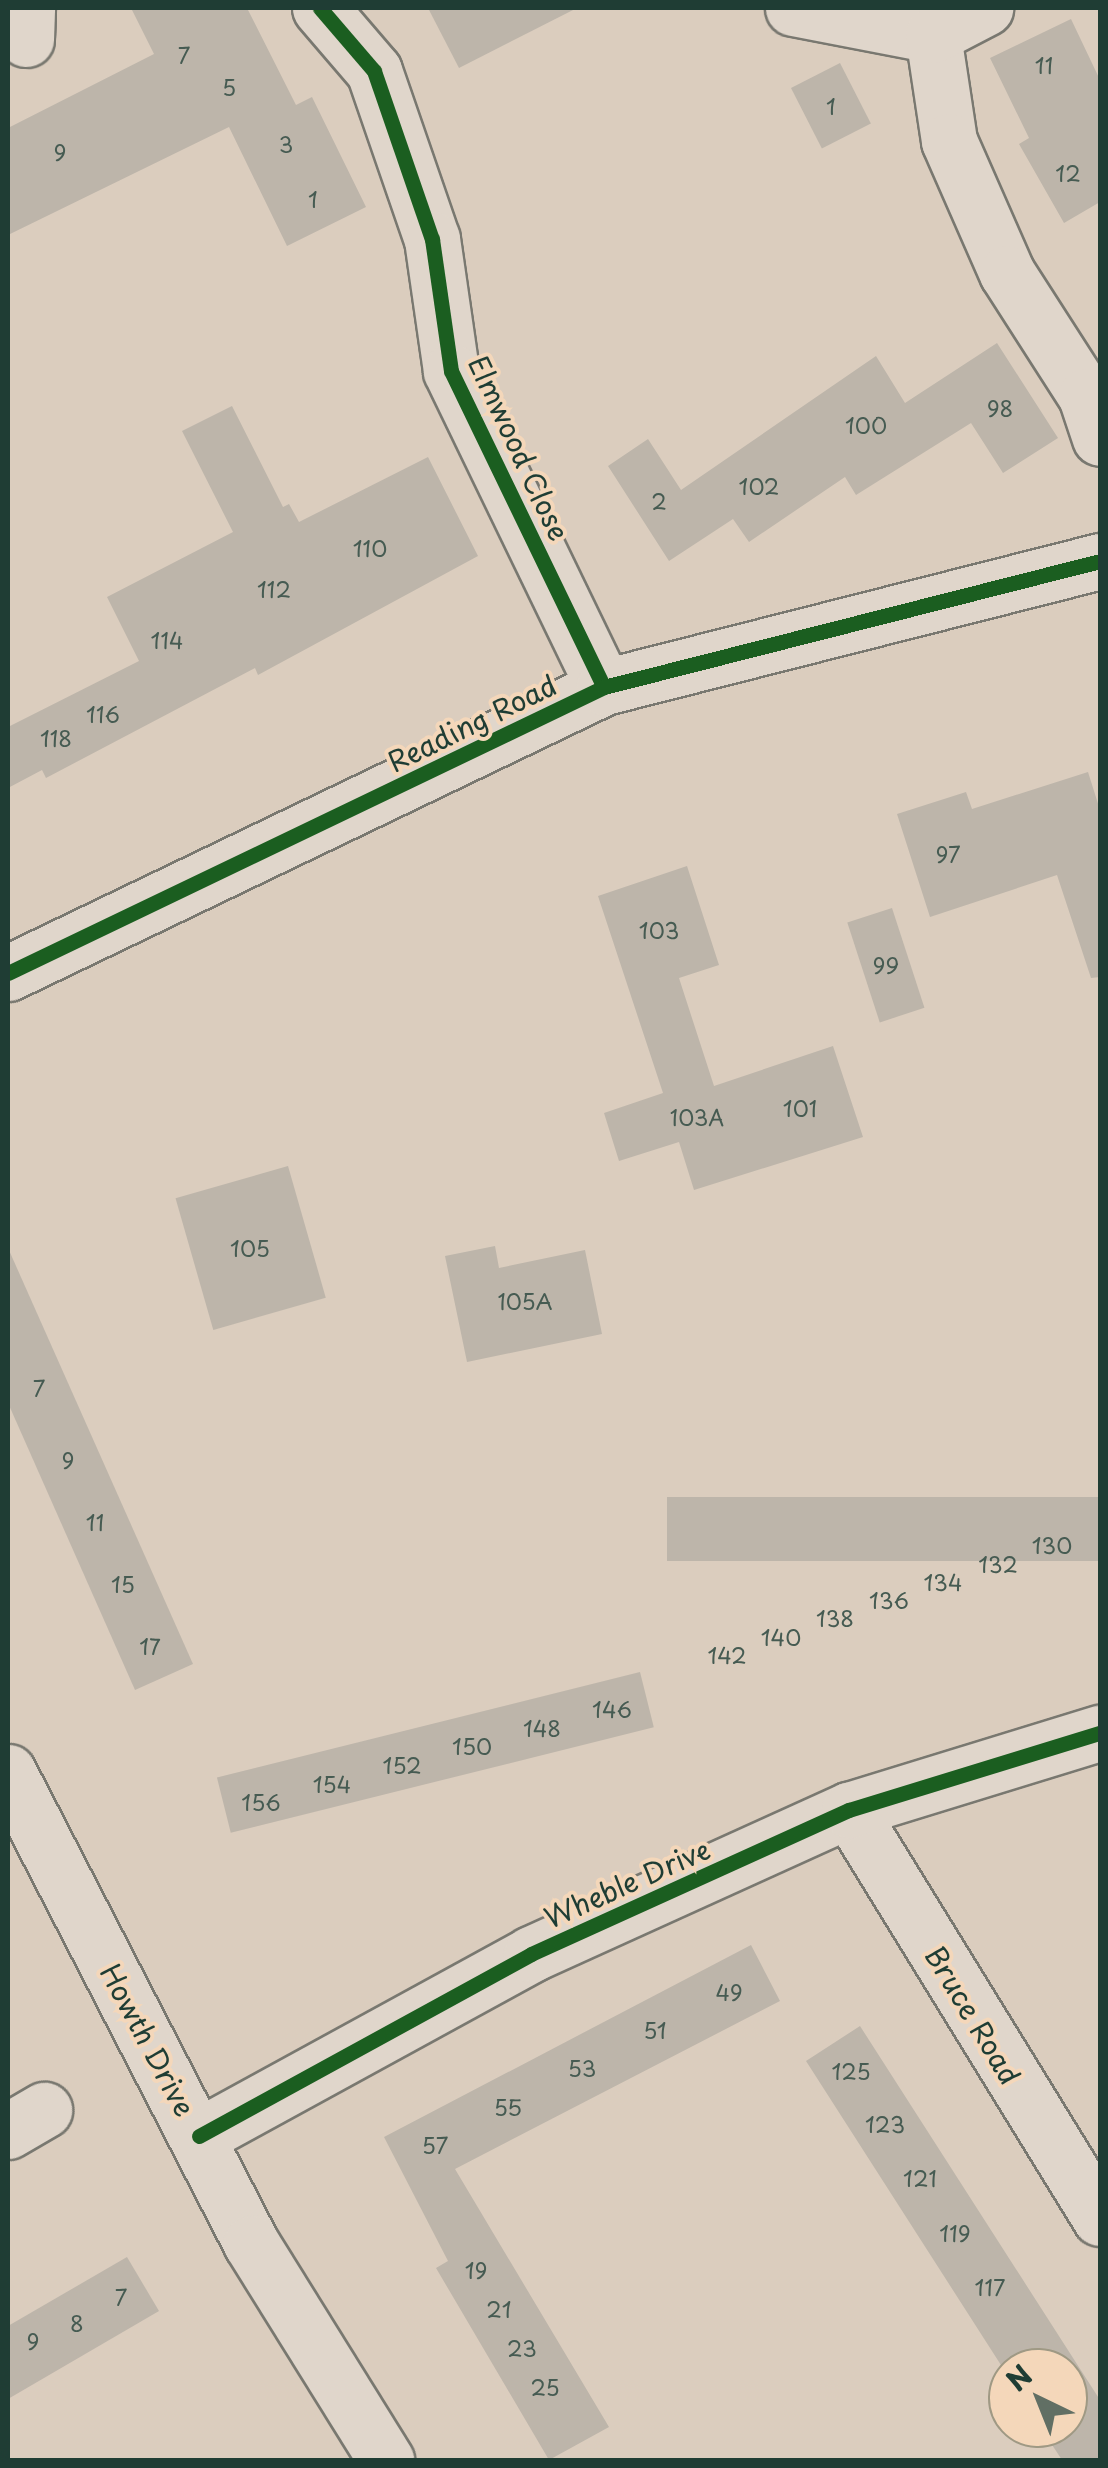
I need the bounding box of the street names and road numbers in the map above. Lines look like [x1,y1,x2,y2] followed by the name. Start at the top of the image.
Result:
[461,350,577,546] street label: Elmwood Close
[382,668,562,778] street label: Reading Road
[538,1831,716,1935] street label: Wheble Drive
[919,1940,1027,2090] street label: Bruce Road
[94,1958,202,2122] street label: Howth Drive

